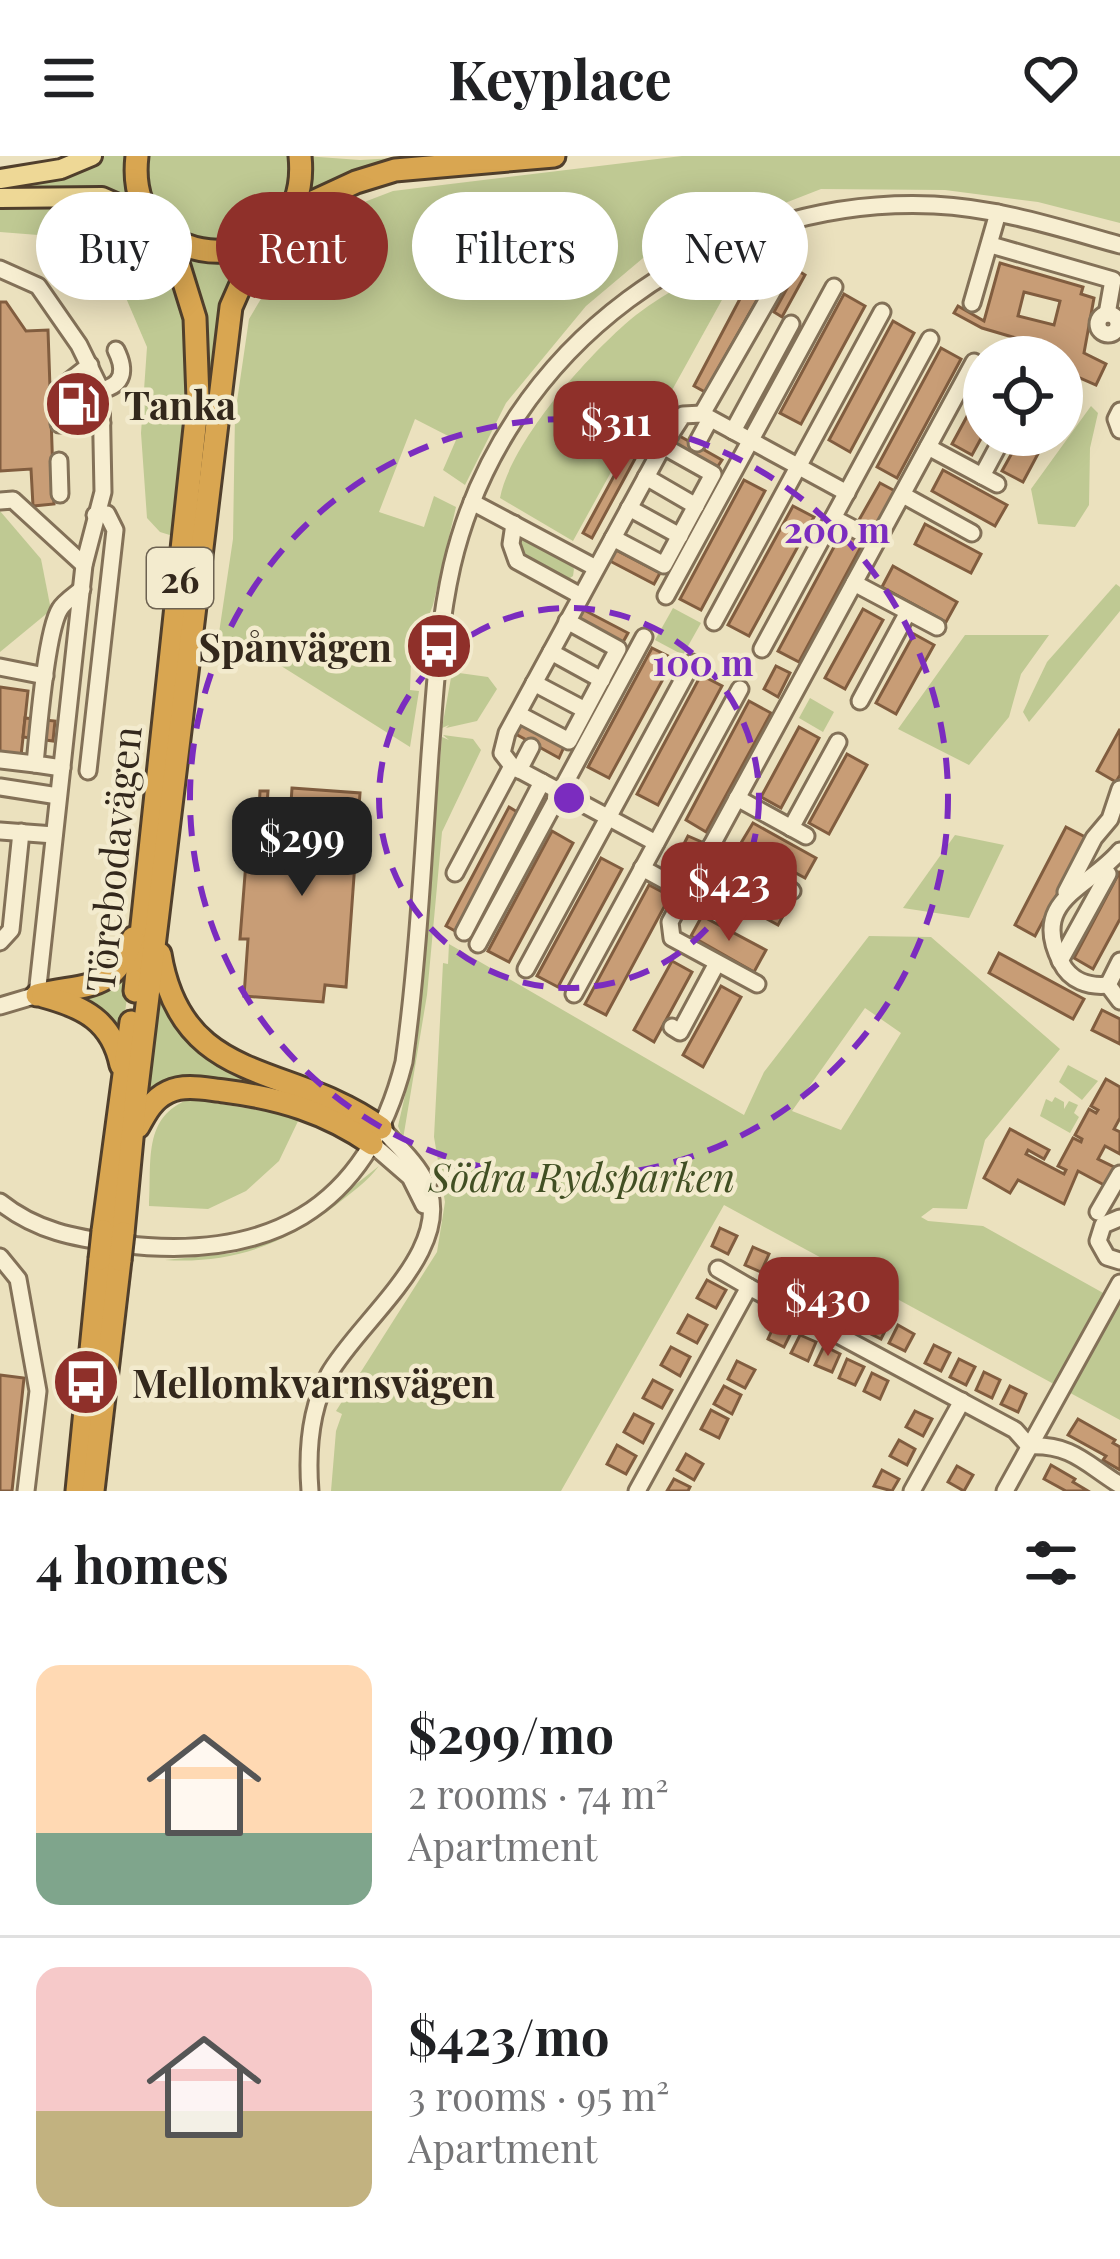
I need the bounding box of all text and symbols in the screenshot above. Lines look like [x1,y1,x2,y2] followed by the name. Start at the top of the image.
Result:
[448,42,672,114] text: Keyplace
[36,45,102,111] icon: menu
[1018,45,1084,111] icon: heart
[36,192,192,300] chip: Buy
[216,192,388,300] chip: Rent
[412,192,618,300] chip: Filters
[642,192,808,300] chip: New
[963,336,1083,456] map controls
[963,336,1083,456] button: locate
[43,369,113,439] fuel station icon: Tanka
[124,378,236,430] place label: Tanka
[545,381,687,483] pin: $311
[580,394,652,446] text: $311
[784,504,891,552] text: 200 m
[147,548,213,608] road number: 26
[404,611,474,681] bus stop icon: Spånvägen
[198,620,392,672] place label: Spånvägen
[652,637,754,685] text: 100 m
[72,724,152,994] street label: Törebodavägen
[548,777,590,819] centre of rings
[231,797,373,899] pin: $299
[259,810,345,862] text: $299
[658,842,800,944] pin: $423
[688,855,770,907] text: $423
[428,1150,735,1202] park label: Södra Rydsparken
[757,1257,899,1359] pin: $430
[785,1270,871,1322] text: $430
[51,1347,121,1417] bus stop icon: Mellomkvarnsvägen
[132,1356,495,1408] place label: Mellomkvarnsvägen
[36,1529,229,1597] text: 4 homes
[1018,1530,1084,1596] icon: filters
[408,1699,614,1767] text: $299/mo
[132,1713,276,1857] icon: home
[408,1767,669,1819] text: 2 rooms · 74 m²
[408,1819,597,1871] text: Apartment
[408,2001,610,2069] text: $423/mo
[132,2015,276,2159] icon: home
[408,2069,669,2121] text: 3 rooms · 95 m²
[408,2121,597,2173] text: Apartment

